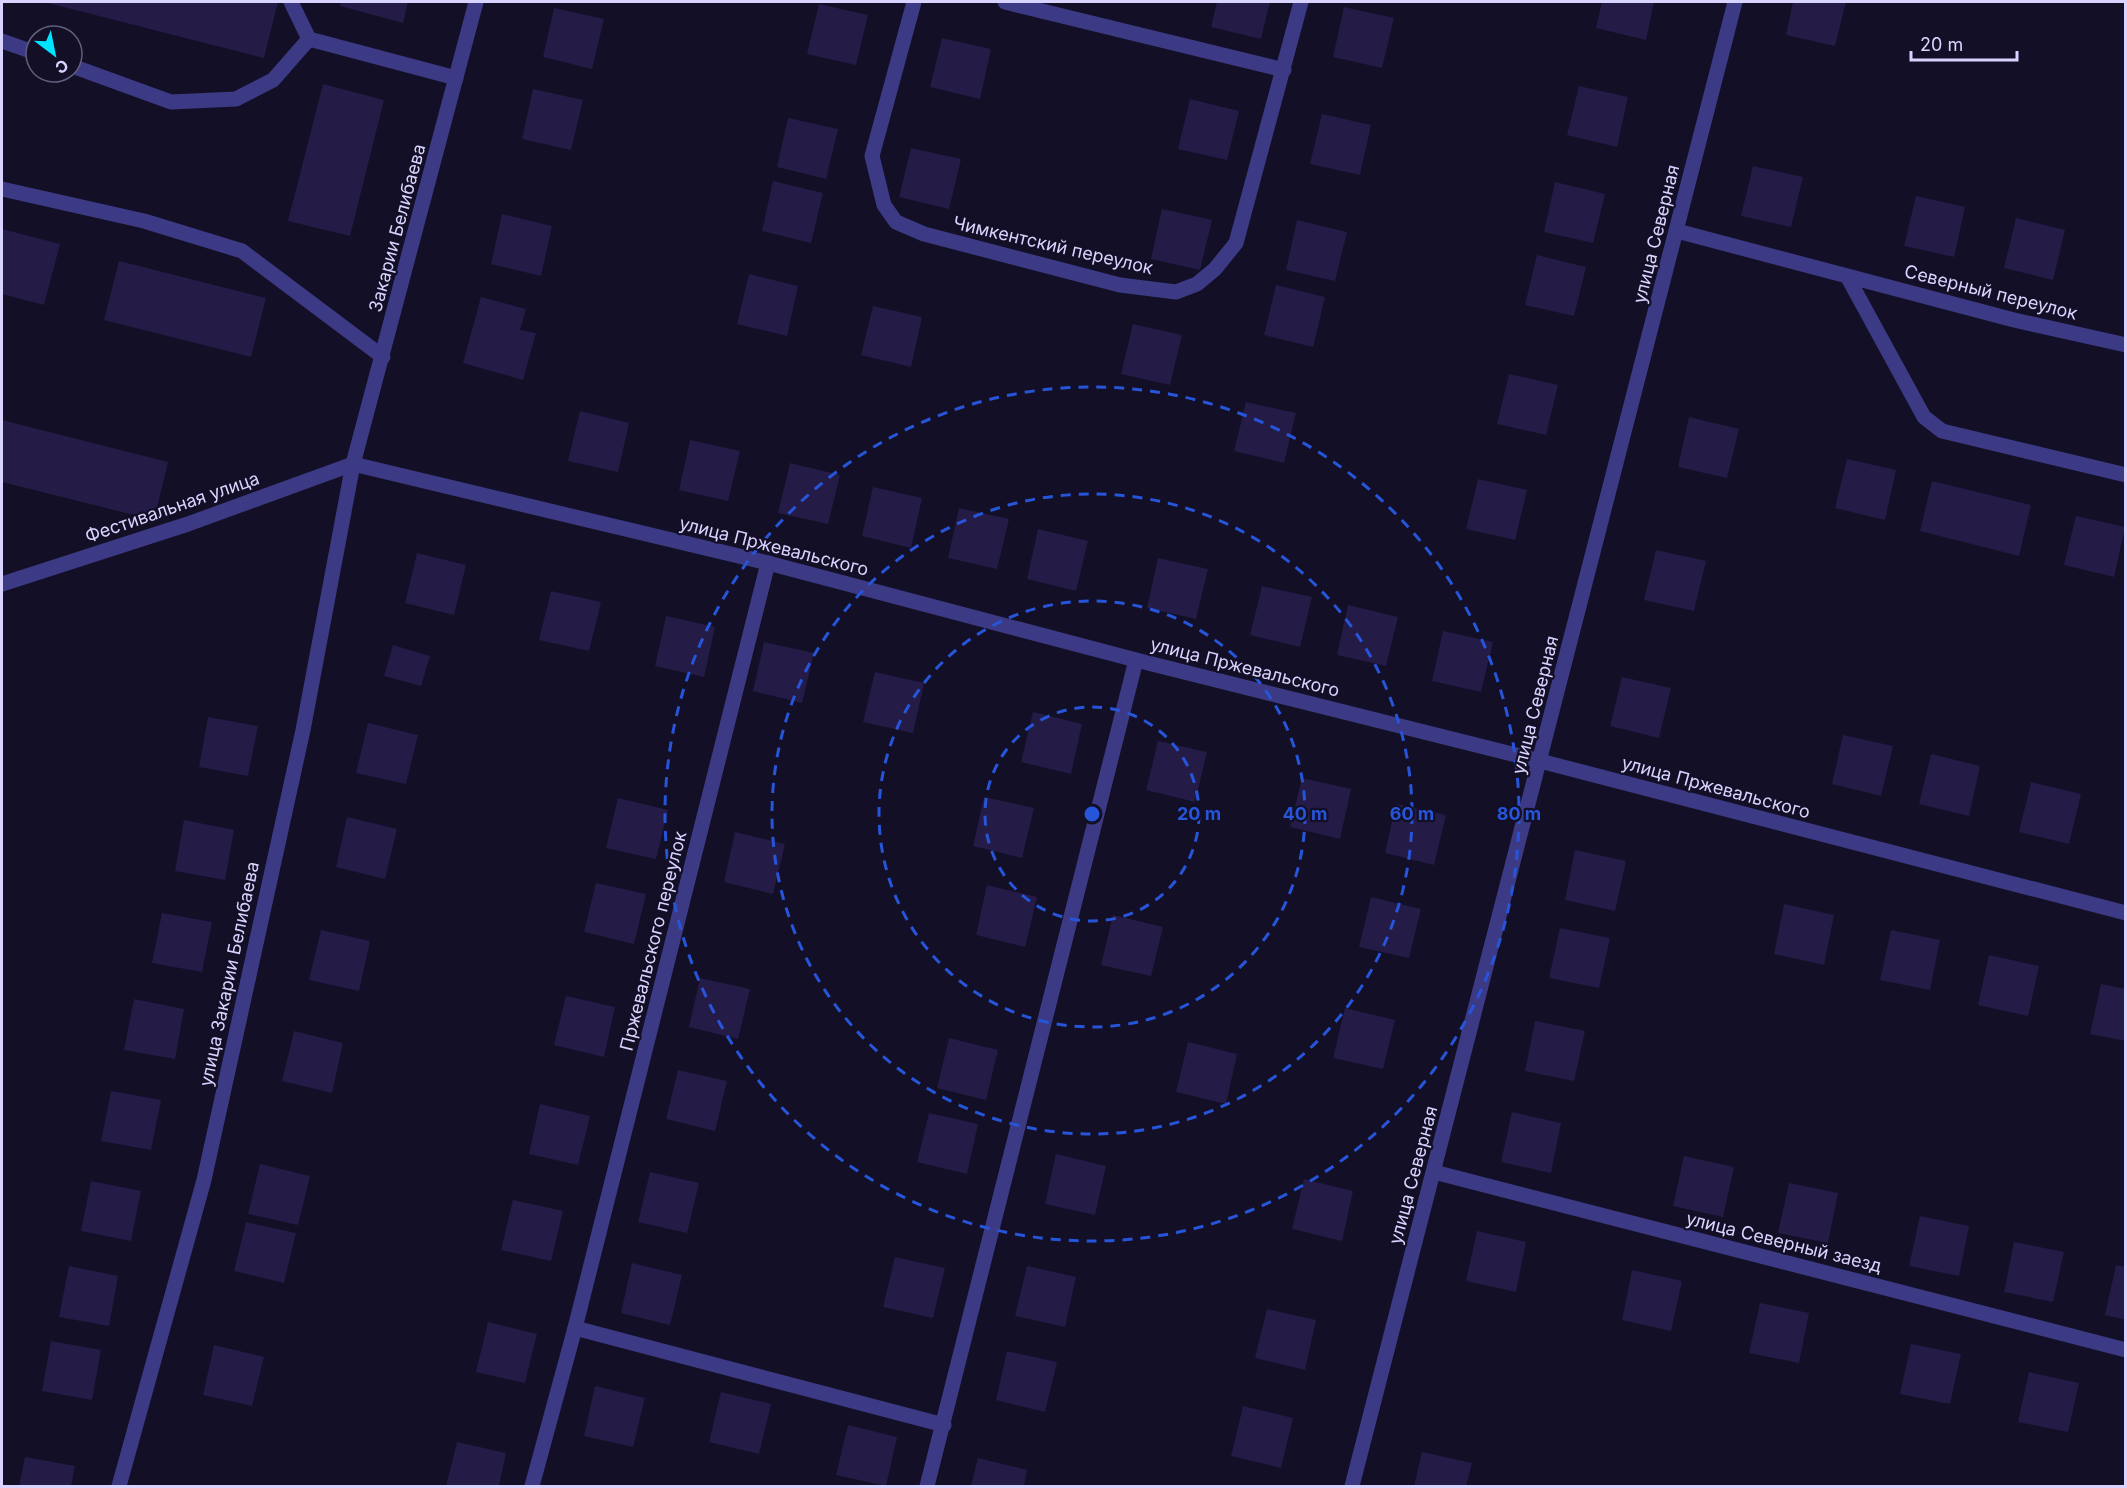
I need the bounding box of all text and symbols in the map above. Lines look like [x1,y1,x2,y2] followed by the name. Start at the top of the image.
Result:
[24,24,84,84] north arrow
[1911,24,2018,62] scale bar
[1920,34,1963,55] text: 20 m
[51,55,72,78] text: С
[364,142,430,314] street label: Закарии Белибаева
[1629,162,1683,306] street label: улица Северная
[951,212,1155,278] street label: Чимкентский переулок
[1902,260,2080,324] street label: Северный переулок
[82,467,262,547] street label: Фестивальная улица
[677,512,871,580] street label: улица Пржевальского
[1148,633,1342,701] street label: улица Пржевальского
[1508,633,1562,777] street label: улица Северная
[1619,752,1813,822] street label: улица Пржевальского
[1177,803,1221,824] text: 20 m
[1283,803,1328,824] text: 40 m
[1390,803,1434,824] text: 60 m
[1497,803,1541,824] text: 80 m
[1082,804,1102,824] centre of rings
[616,829,691,1053] street label: Пржевальского переулок
[195,860,263,1088] street label: улица Закарии Белибаева
[1384,1104,1442,1246] street label: улица Северная
[1684,1208,1884,1276] street label: улица Северный заезд

